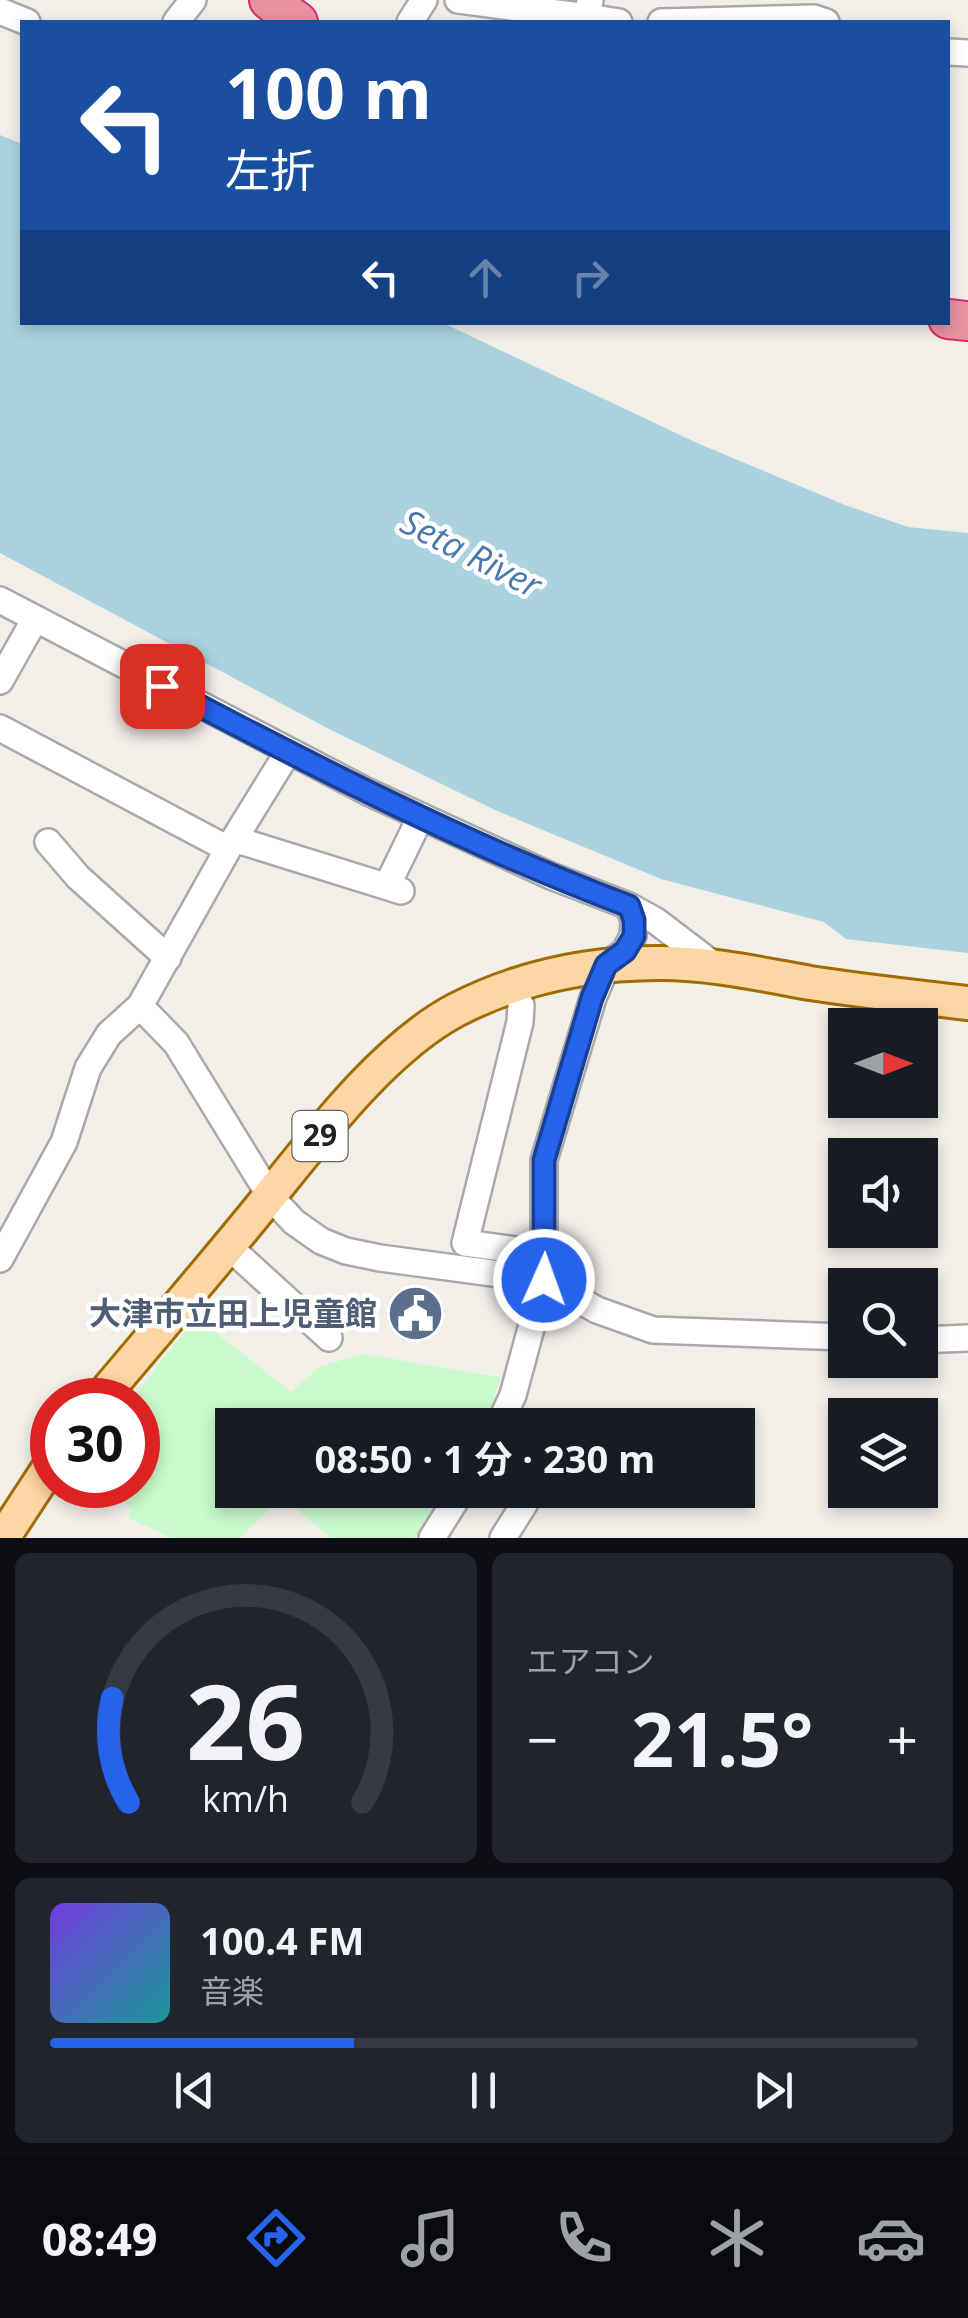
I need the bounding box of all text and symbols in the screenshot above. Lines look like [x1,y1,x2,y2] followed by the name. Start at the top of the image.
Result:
[225,44,432,140] text: 100 m
[60,60,190,190] icon: left
[225,139,315,200] text: 左折
[353,250,408,305] icon: left
[458,250,513,305] icon: ahead
[563,250,618,305] icon: right
[393,497,551,609] water label: Seta River
[120,644,205,729] pin
[135,659,190,714] icon: arrive
[828,1008,938,1118] north arrow
[828,1008,938,1508] map controls
[292,1111,348,1161] road number: 29
[828,1138,938,1248] button: sound
[492,1228,596,1332] position arrow
[828,1268,938,1378] button: search
[386,1284,446,1344] public building icon: 大津市立田上児童館
[89,1291,377,1334] place label: 大津市立田上児童館
[30,1378,160,1508] speed limit sign: 30
[828,1398,938,1508] button: layers
[315,1432,655,1484] text: 08:50 · 1 分 · 230 m
[527,1639,655,1682] text: エアコン
[186,1649,305,1790] text: 26
[631,1687,813,1789] text: 21.5°
[527,1701,558,1776] text: −
[887,1701,918,1776] text: +
[202,1774,289,1822] text: km/h
[200,1914,364,1966] text: 100.4 FM
[200,1969,264,2012] text: 音楽
[167,2063,222,2118] icon: previous
[456,2063,511,2118] icon: pause
[746,2063,801,2118] icon: next
[241,2203,311,2273] icon: directions
[395,2203,465,2273] icon: music
[549,2203,619,2273] icon: phone
[702,2203,772,2273] icon: climate
[856,2203,926,2273] icon: car
[42,2208,158,2269] text: 08:49

